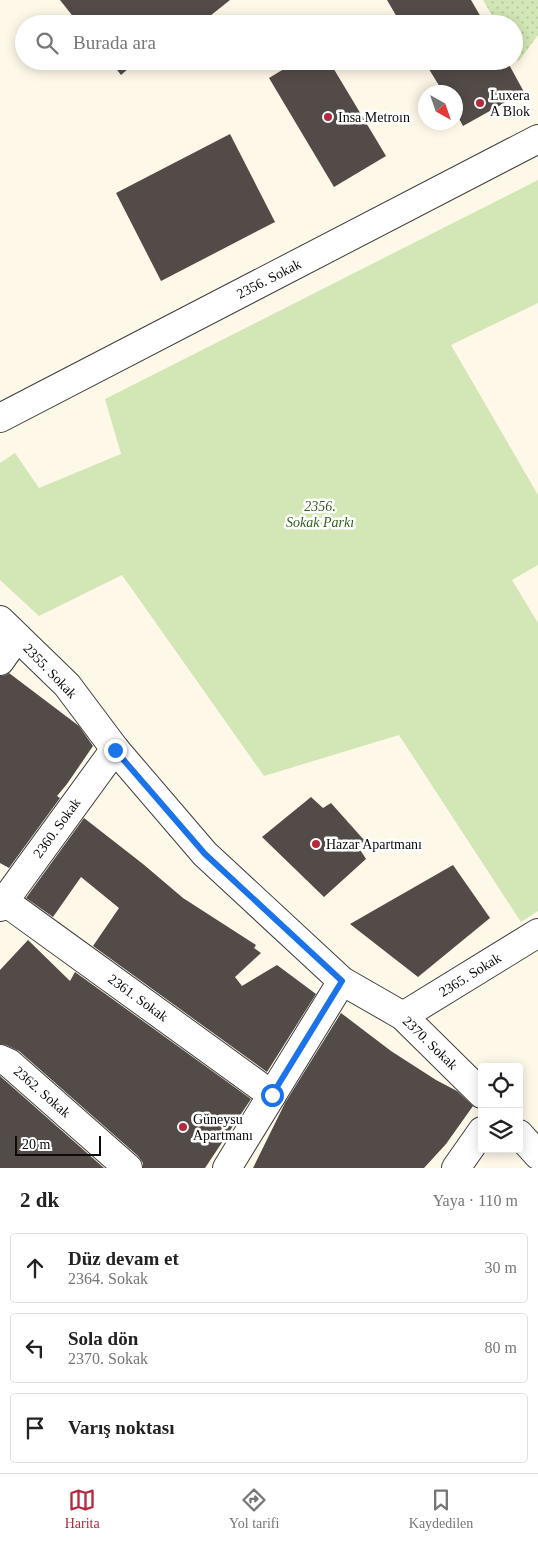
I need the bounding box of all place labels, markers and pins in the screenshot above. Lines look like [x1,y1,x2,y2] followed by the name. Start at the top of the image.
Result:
[490,88,530,119] place label: Luxera A Blok
[474,97,486,109] marker: Luxera A Blok
[338,110,410,125] place label: Insa Metroın
[322,111,334,123] marker: Insa Metroın
[326,837,422,852] place label: Hazar Apartmanı
[310,838,322,850] marker: Hazar Apartmanı
[193,1112,253,1143] place label: Güneysu Apartmanı
[177,1121,189,1133] marker: Güneysu Apartmanı

